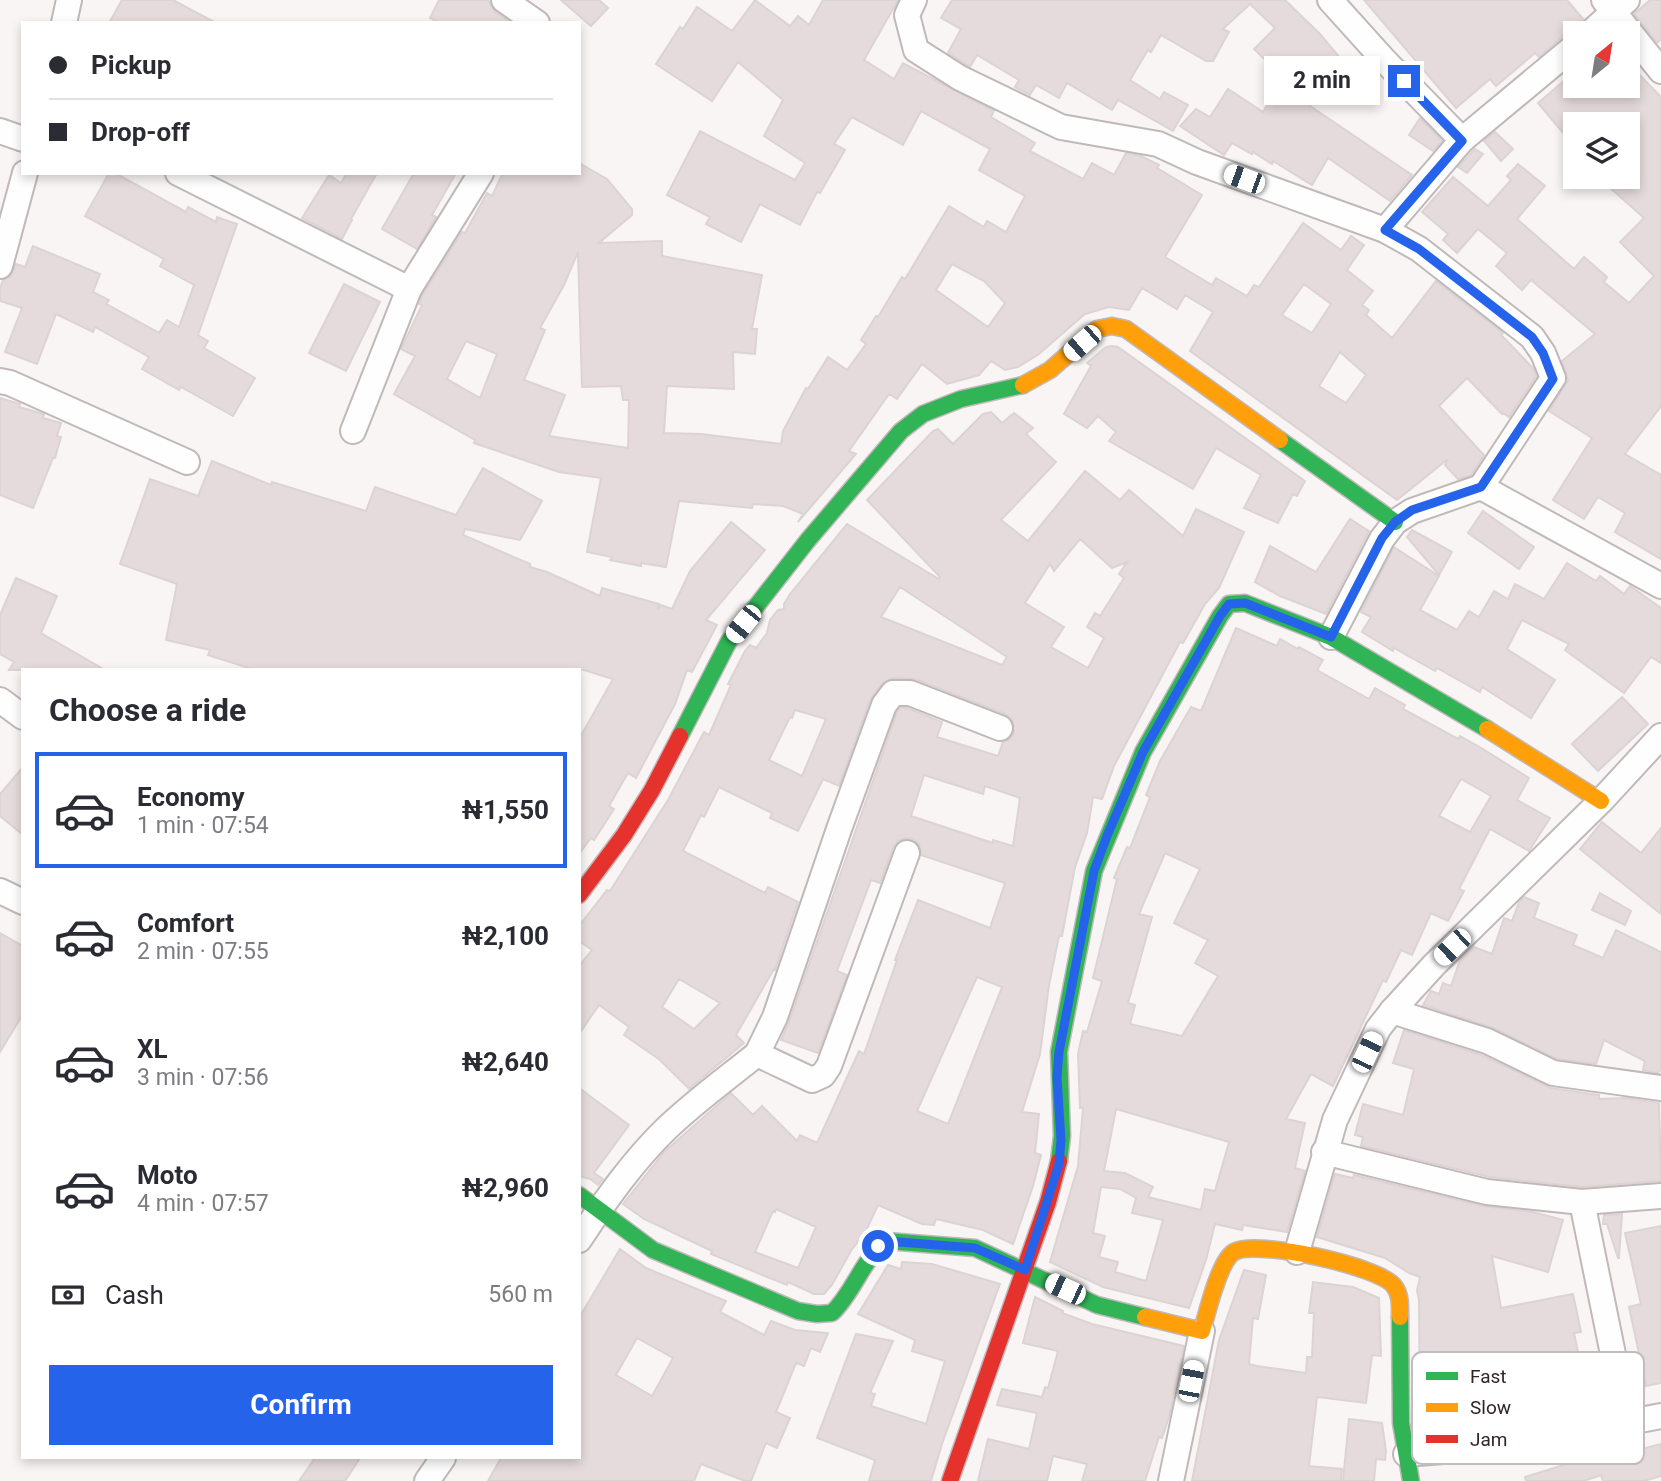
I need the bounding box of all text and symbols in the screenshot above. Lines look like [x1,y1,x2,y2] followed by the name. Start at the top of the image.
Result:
[1563,21,1640,98] north arrow
[1563,21,1640,189] map controls
[91,50,171,80] text: Pickup
[1264,56,1380,106] callout: 2 min
[1388,65,1420,97] route end
[1293,67,1351,94] text: 2 min
[1563,112,1640,189] button: layers
[91,117,190,147] text: Drop-off
[1221,162,1268,196] car
[1060,321,1105,365] car
[722,601,765,647] car
[49,691,246,729] text: Choose a ride
[53,779,116,842] icon: car
[137,782,244,812] text: Economy
[462,795,549,825] text: ₦1,550
[137,812,269,839] text: 1 min · 07:54
[53,905,116,968] icon: car
[137,908,234,938] text: Comfort
[462,921,549,951] text: ₦2,100
[1430,925,1475,969] car
[137,938,269,965] text: 2 min · 07:55
[1349,1029,1386,1075] car
[53,1031,116,1094] icon: car
[137,1034,168,1064] text: XL
[462,1047,549,1077] text: ₦2,640
[137,1064,269,1091] text: 3 min · 07:56
[53,1157,116,1220] icon: car
[137,1160,198,1190] text: Moto
[462,1173,549,1203] text: ₦2,960
[137,1190,269,1217] text: 4 min · 07:57
[862,1230,894,1262] route start
[1042,1271,1089,1307] car
[49,1276,87,1314] icon: cash
[105,1280,164,1310] text: Cash
[488,1281,553,1308] text: 560 m
[1412,1352,1644,1464] legend
[1177,1358,1206,1404] car
[49,1365,553,1445] button: Confirm
[1470,1365,1507,1388] text: Fast
[1470,1396,1511,1419] text: Slow
[1470,1428,1507,1451] text: Jam

